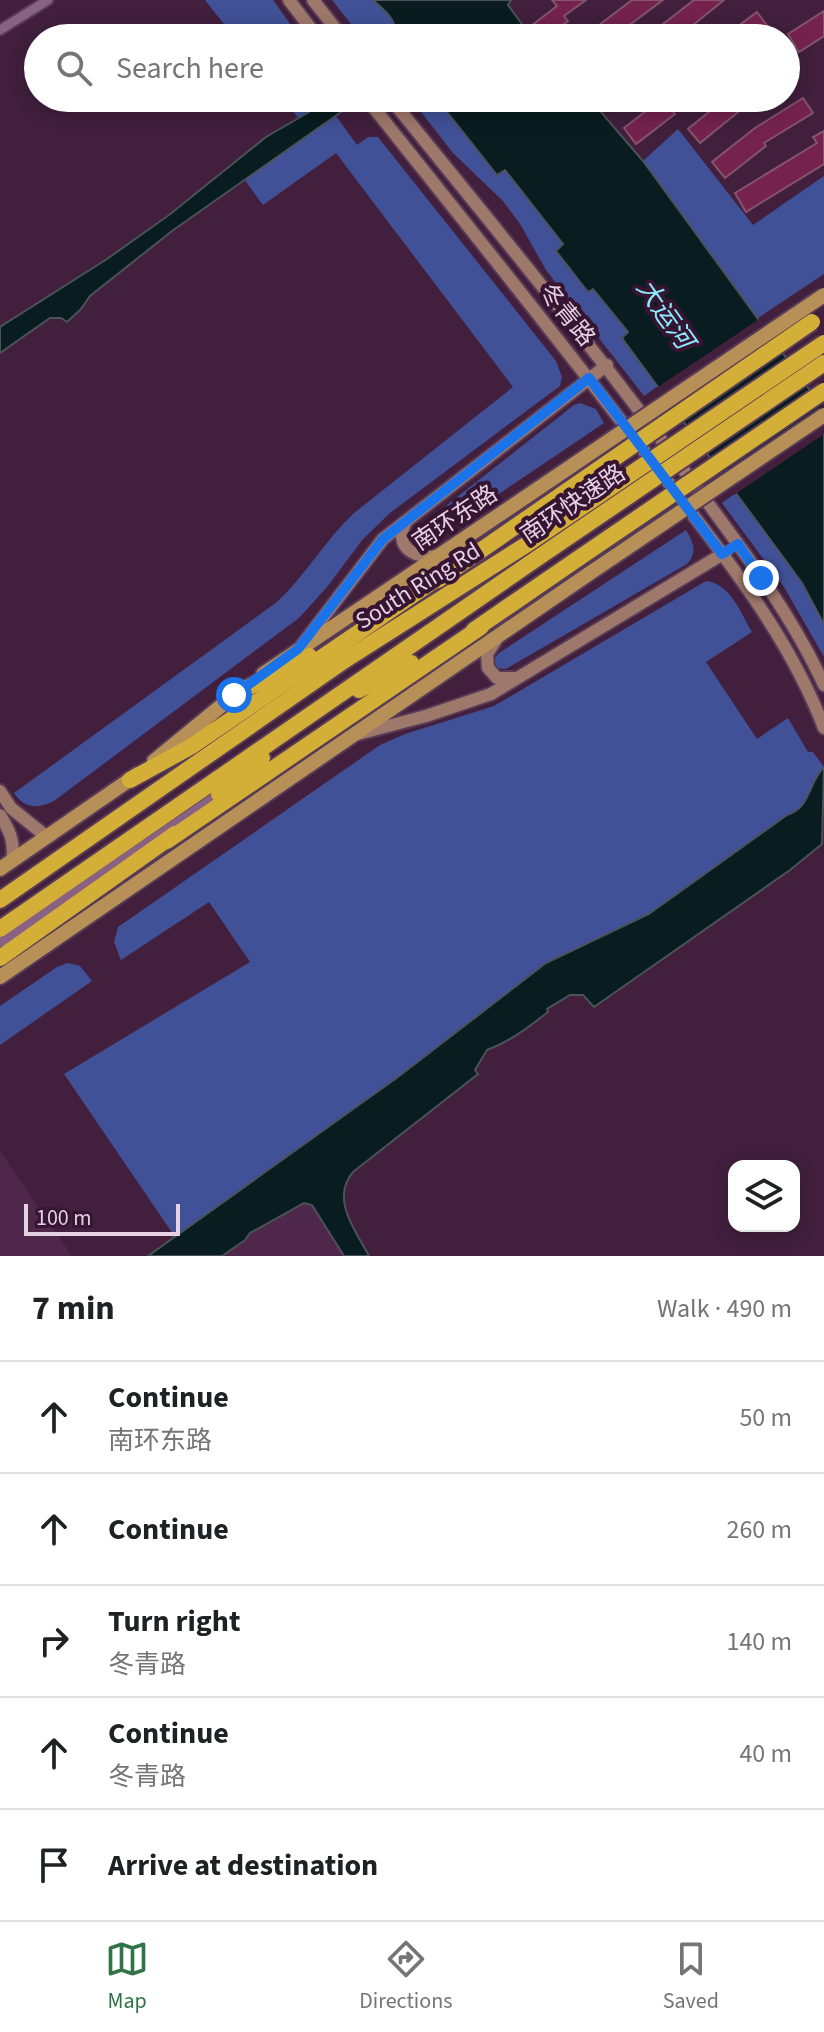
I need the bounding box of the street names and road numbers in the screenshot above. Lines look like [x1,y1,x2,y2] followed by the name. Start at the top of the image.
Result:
[531,276,603,354] street label: 冬青路
[513,456,633,552] street label: 南环快速路
[405,477,505,559] street label: 南环东路
[349,534,487,638] street label: South Ring Rd

